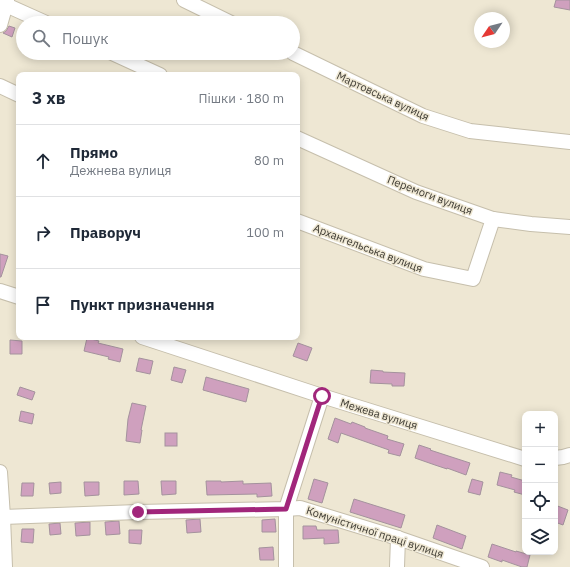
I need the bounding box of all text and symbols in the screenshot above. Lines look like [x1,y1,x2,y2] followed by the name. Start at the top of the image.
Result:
[474,12,510,48] north arrow
[16,16,300,60] search box
[30,27,52,49] icon: search
[62,29,109,48] text: Пошук
[334,68,432,124] street label: Мартовська вулиця
[32,87,66,109] text: 3 хв
[198,90,284,107] text: Пішки · 180 m
[70,143,118,162] text: Прямо
[32,150,54,172] icon: ahead
[254,152,284,169] text: 80 m
[70,162,171,179] text: Дежнева вулиця
[385,172,475,218] street label: Перемоги вулиця
[311,221,425,275] street label: Архангельська вулиця
[32,222,54,244] icon: right
[70,223,141,242] text: Праворуч
[246,224,284,241] text: 100 m
[32,294,54,316] icon: arrive
[70,295,215,314] text: Пункт призначення
[313,387,331,405] route start
[339,396,419,432] street label: Межева вулиця
[522,411,558,555] map controls
[522,411,558,447] button: +
[522,447,558,483] button: −
[522,483,558,519] button: locate
[129,503,147,521] route end
[305,503,445,561] street label: Комуністичної праці вулиця
[522,519,558,555] button: layers

